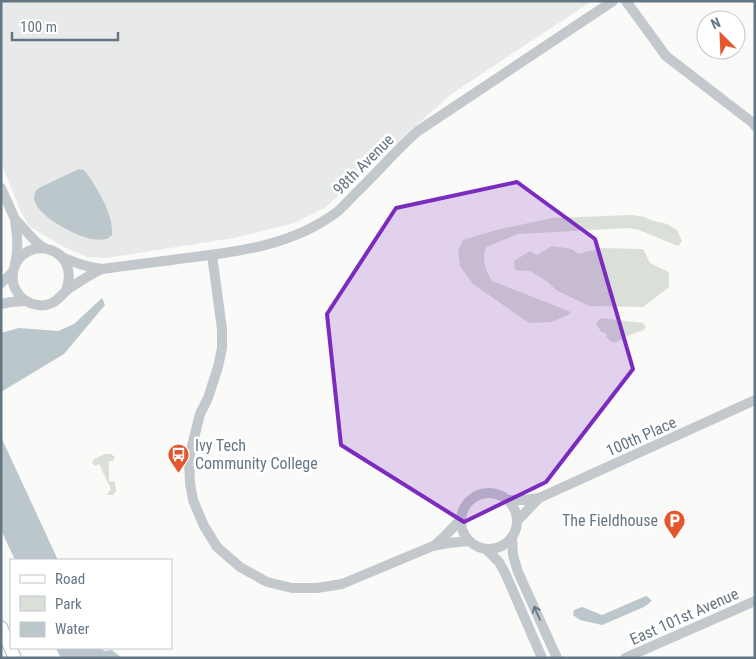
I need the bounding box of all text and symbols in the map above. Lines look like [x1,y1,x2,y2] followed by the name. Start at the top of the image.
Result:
[12,10,119,42] scale bar
[696,10,746,60] north arrow
[709,14,723,32] text: N
[20,18,57,36] text: 100 m
[329,130,398,199] street label: 98th Avenue
[603,413,679,460] street label: 100th Place
[195,436,318,473] place label: Ivy Tech Community College
[167,442,191,473] bus stop icon: Ivy Tech Community College
[662,508,686,539] parking icon: The Fieldhouse
[562,511,658,530] place label: The Fieldhouse
[10,559,172,649] legend
[55,570,85,588] text: Road
[627,584,741,649] street label: East 101st Avenue
[55,595,82,613] text: Park
[531,606,541,621] one-way arrow
[55,620,90,638] text: Water

